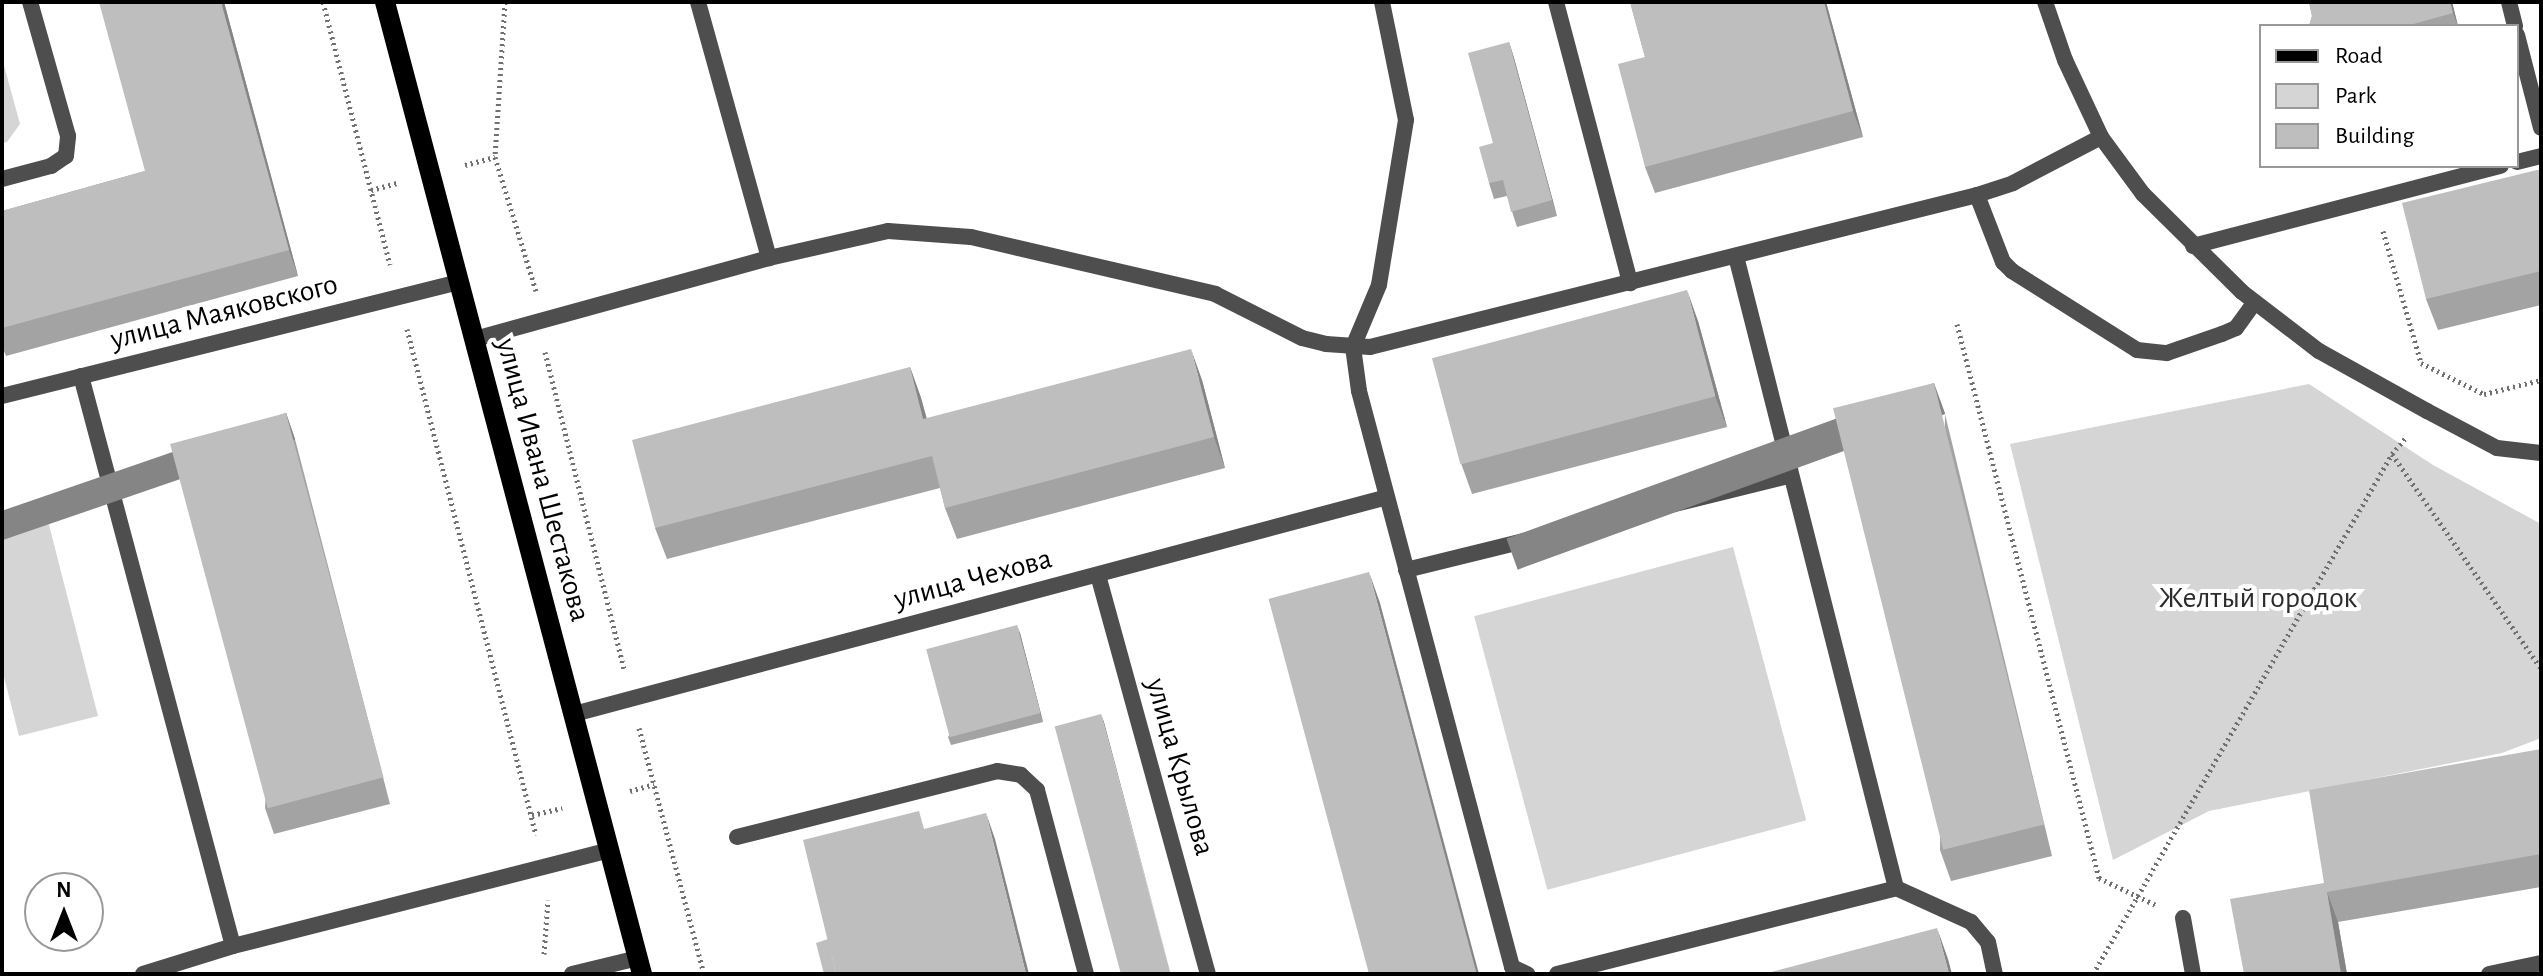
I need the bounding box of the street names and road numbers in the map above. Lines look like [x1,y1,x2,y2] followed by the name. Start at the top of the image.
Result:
[107,266,341,358] street label: улица Маяковского
[488,334,598,626] street label: улица Ивана Шестакова
[890,541,1056,617] street label: улица Чехова
[1138,674,1222,860] street label: улица Крылова

